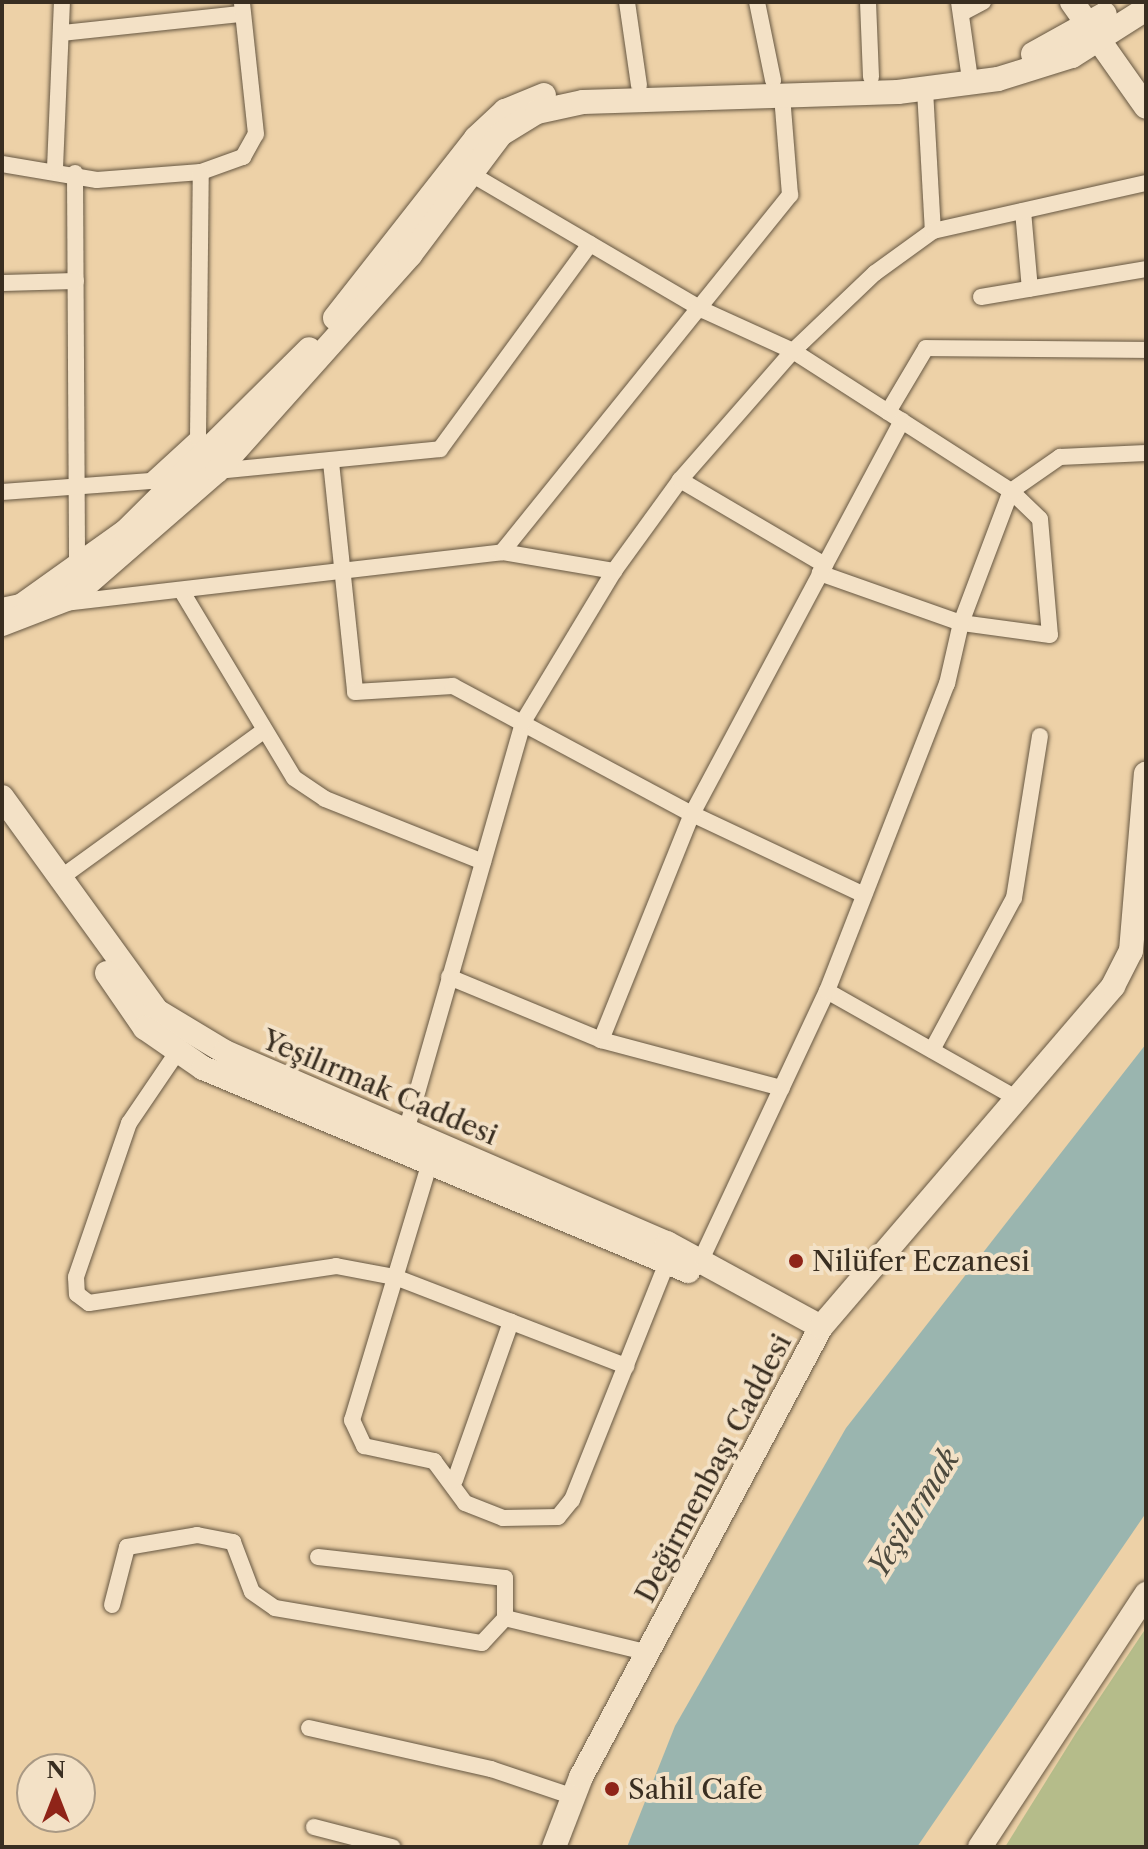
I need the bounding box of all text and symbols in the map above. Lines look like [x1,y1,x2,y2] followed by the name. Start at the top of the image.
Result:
[257,1022,503,1152] street label: Yeşilırmak Caddesi
[812,1244,1030,1278] place label: Nilüfer Eczanesi
[787,1252,805,1270] marker: Nilüfer Eczanesi
[628,1328,798,1608] street label: Değirmenbaşı Caddesi
[860,1442,968,1584] water label: Yeşilırmak
[16,1753,96,1833] north arrow
[46,1757,66,1784] text: N
[628,1772,763,1806] place label: Sahil Cafe
[603,1780,621,1798] marker: Sahil Cafe

